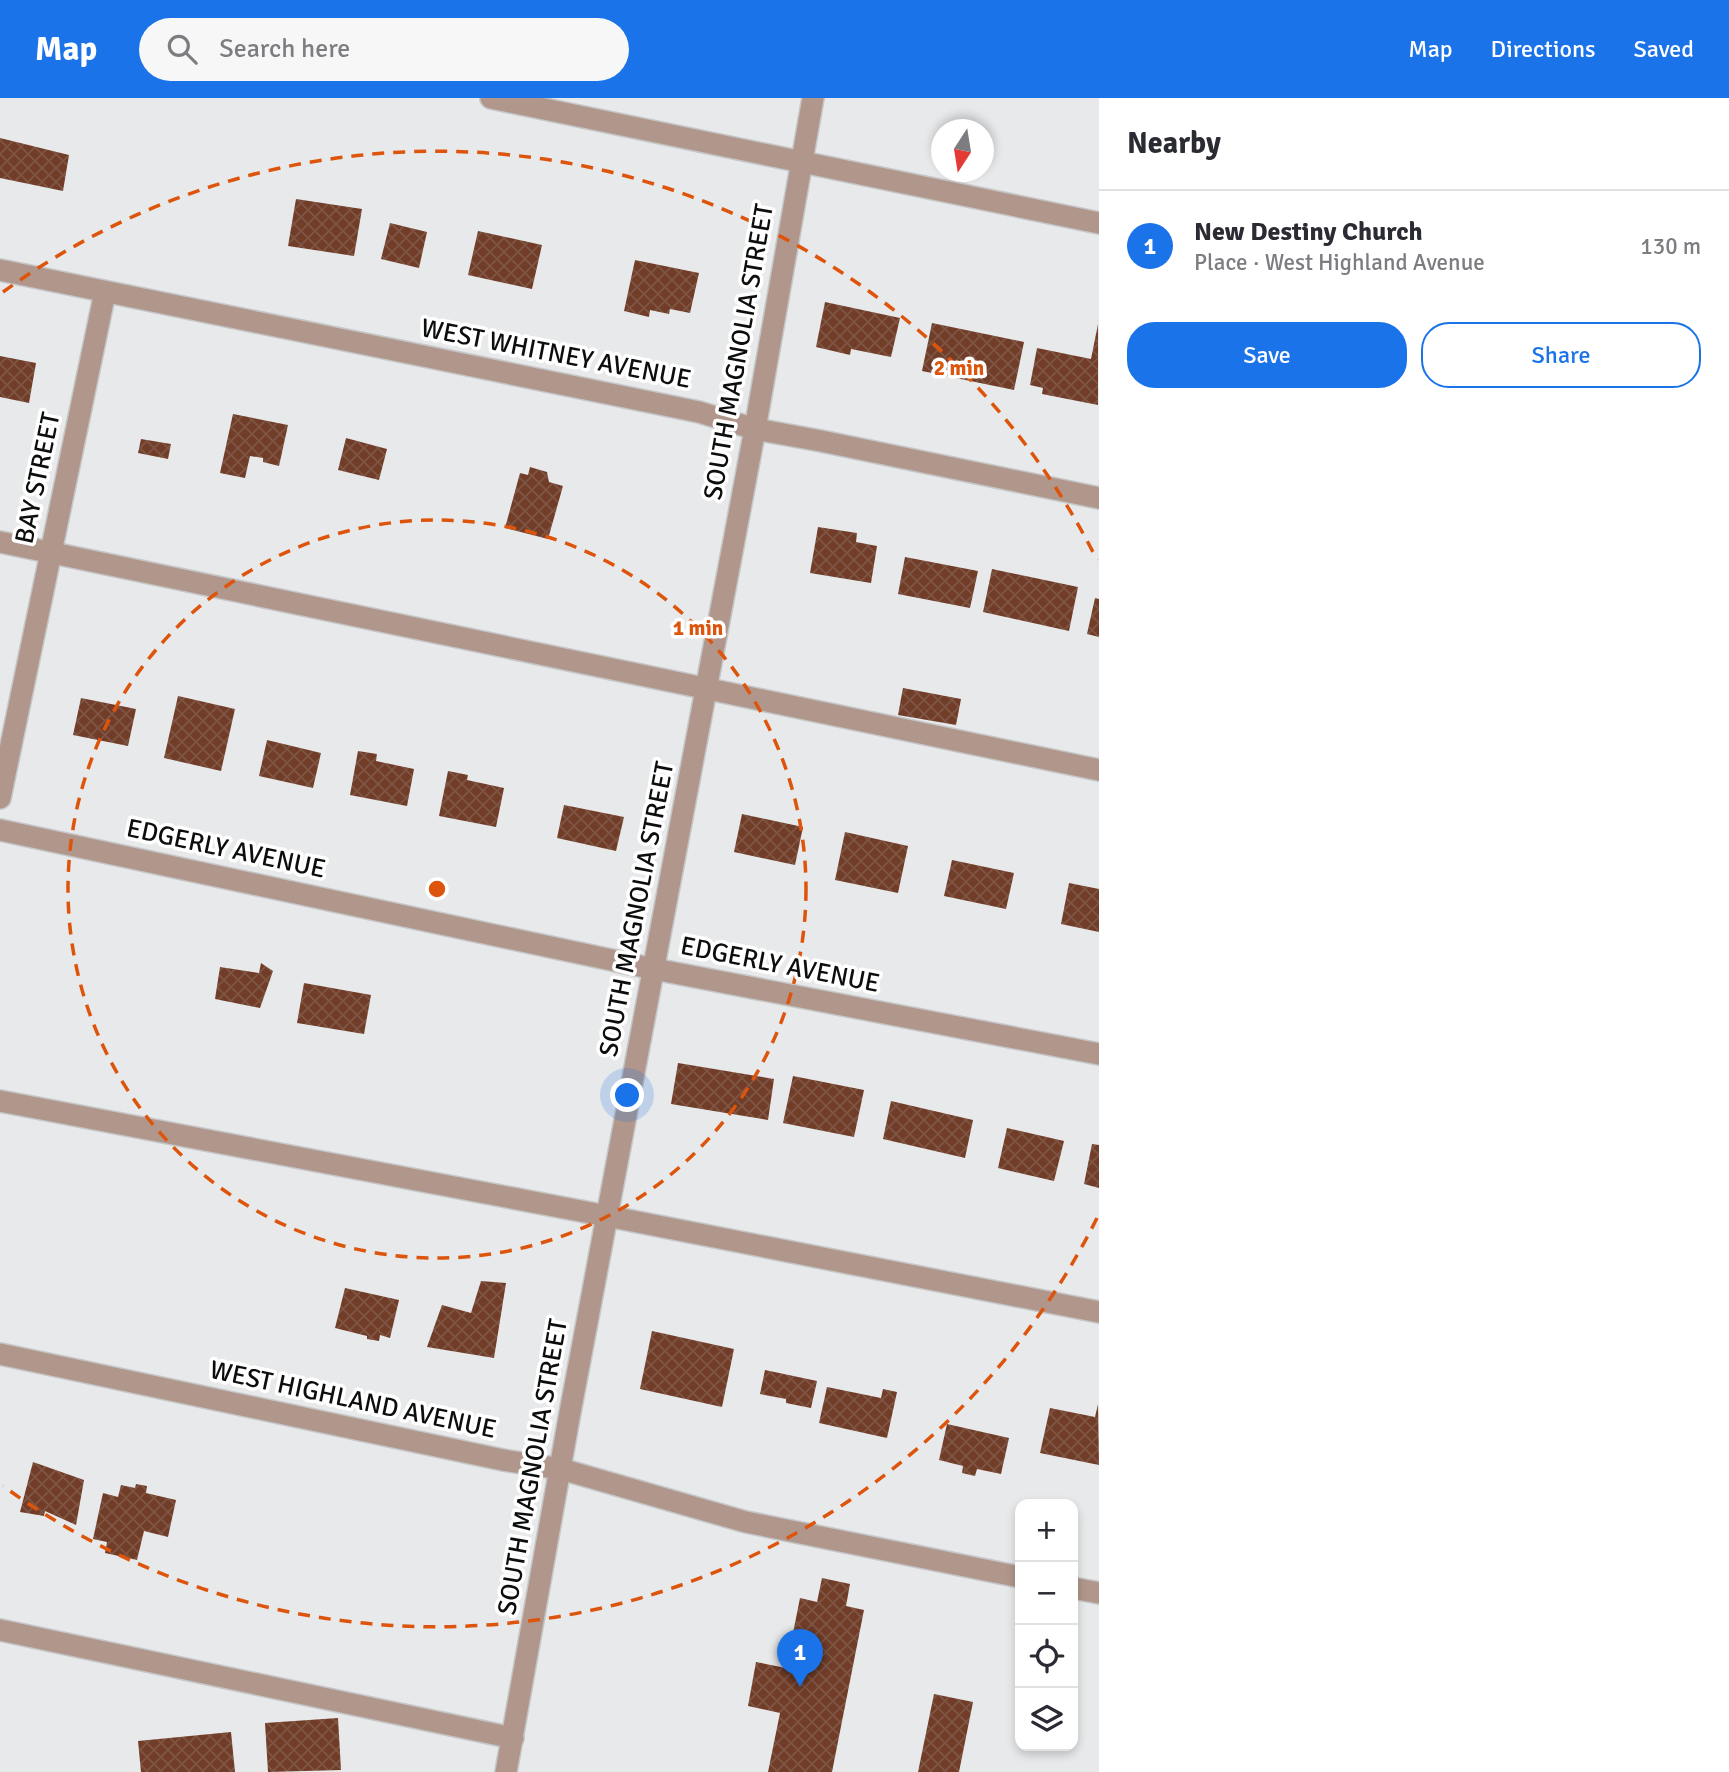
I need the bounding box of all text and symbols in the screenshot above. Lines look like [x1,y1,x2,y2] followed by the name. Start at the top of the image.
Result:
[139,18,629,81] search box
[35,29,97,70] text: Map
[163,30,201,68] icon: search
[219,33,350,65] text: Search here
[1408,34,1453,64] text: Map
[1491,34,1596,64] text: Directions
[1634,34,1694,64] text: Saved
[931,119,994,182] north arrow
[1127,125,1221,162] text: Nearby
[697,201,781,502] street label: SOUTH MAGNOLIA STREET
[1194,216,1423,248] text: New Destiny Church
[1144,232,1156,261] text: 1
[1640,232,1701,261] text: 130 m
[1194,248,1485,277] text: Place · West Highland Avenue
[418,312,694,396] street label: WEST WHITNEY AVENUE
[1127,322,1407,388] button: Save
[1421,322,1701,388] button: Share
[934,355,984,381] text: 2 min
[8,409,68,547] street label: BAY STREET
[673,615,723,641] text: 1 min
[593,759,681,1059] street label: SOUTH MAGNOLIA STREET
[124,812,328,886] street label: EDGERLY AVENUE
[425,877,449,901] centre of rings
[678,930,882,1000] street label: EDGERLY AVENUE
[610,1078,644,1112] your location
[491,1316,575,1617] street label: SOUTH MAGNOLIA STREET
[207,1354,499,1446] street label: WEST HIGHLAND AVENUE
[1015,1499,1078,1751] map controls
[1015,1499,1078,1562] button: +
[1015,1562,1078,1625] button: −
[1015,1625,1078,1688] button: locate
[777,1629,823,1687] pin: 1
[1015,1688,1078,1751] button: layers

